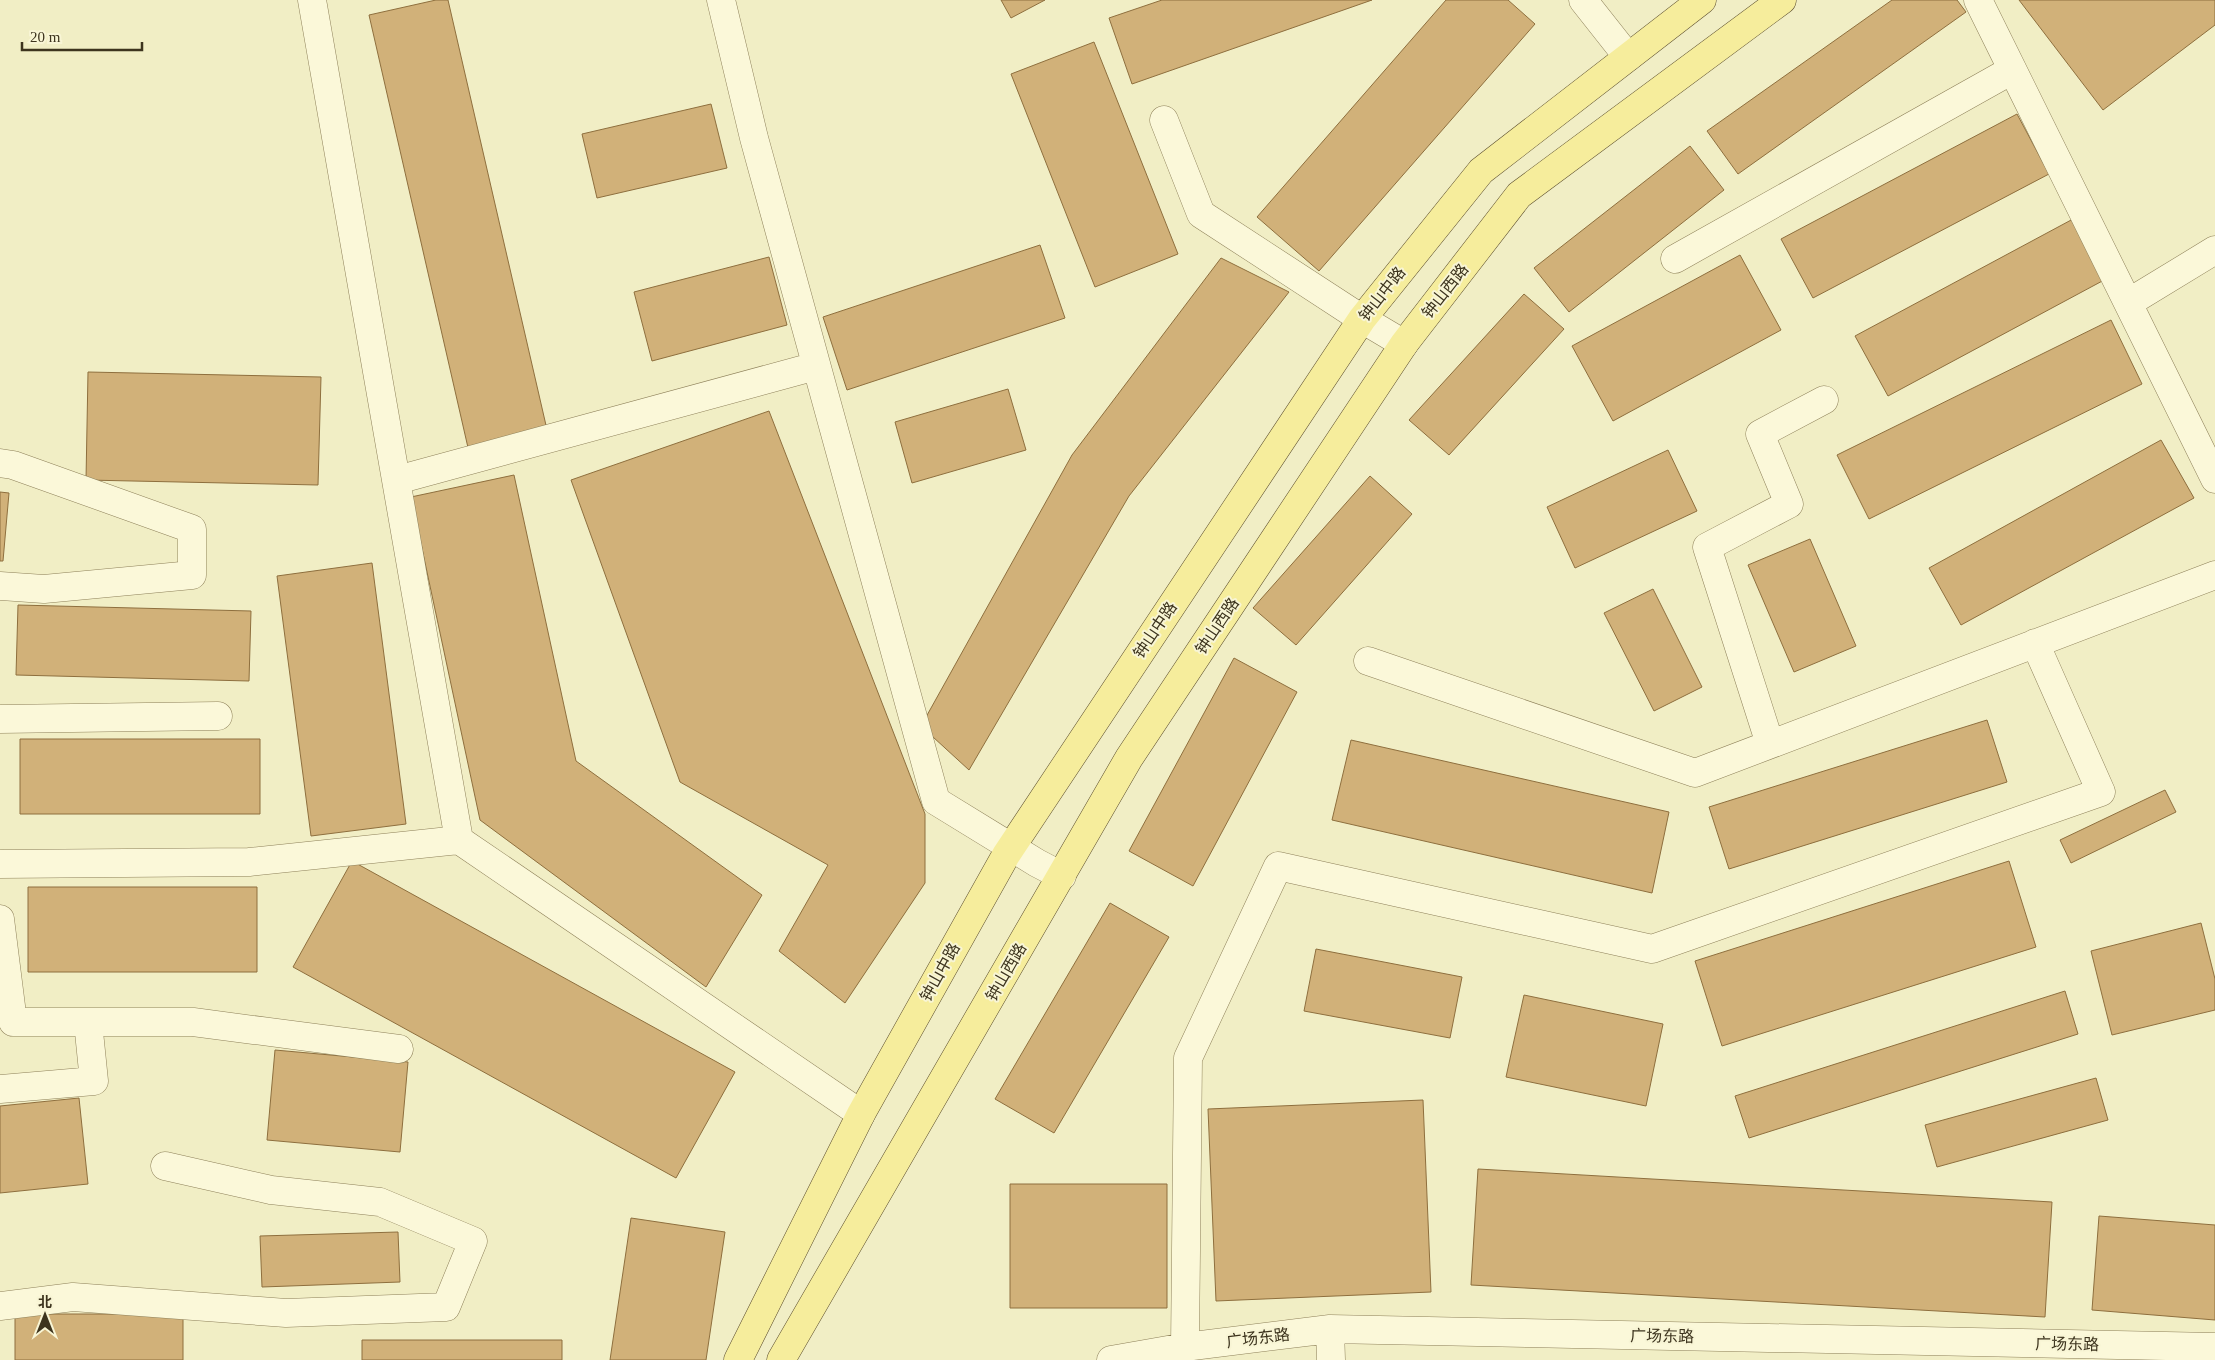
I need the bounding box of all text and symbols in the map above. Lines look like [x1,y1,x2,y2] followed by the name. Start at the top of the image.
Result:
[22,20,142,52] scale bar
[30,29,61,45] text: 20 m
[1419,261,1471,321] street label: 钟山西路
[1356,264,1408,324] street label: 钟山中路
[1192,595,1242,657] street label: 钟山西路
[1130,599,1180,661] street label: 钟山中路
[917,940,963,1004] street label: 钟山中路
[983,940,1029,1004] street label: 钟山西路
[20,1290,70,1340] north arrow
[38,1295,52,1310] text: 北
[1225,1326,1291,1350] street label: 广场东路
[1630,1327,1694,1345] street label: 广场东路
[2035,1335,2099,1353] street label: 广场东路

